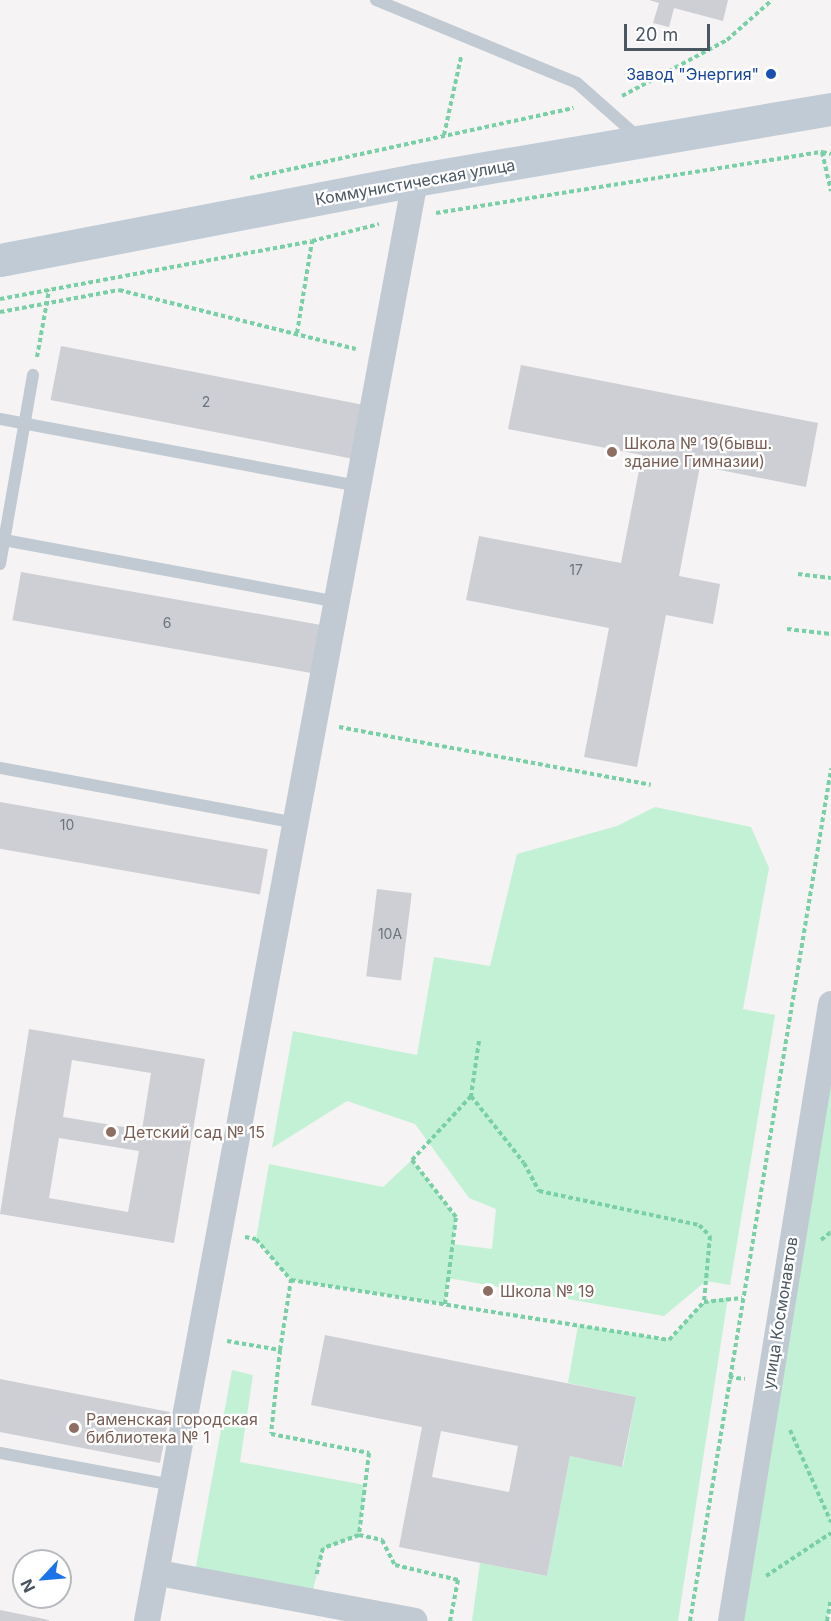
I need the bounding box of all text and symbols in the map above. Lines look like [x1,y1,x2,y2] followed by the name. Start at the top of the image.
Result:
[627,12,712,50] scale bar
[635,24,678,45] text: 20 m
[626,64,759,84] place label: Завод "Энергия"
[764,67,778,81] marker: Завод "Энергия"
[313,155,517,209] street label: Коммунистическая улица
[202,394,210,410] house number: 2
[624,433,772,471] place label: Школа № 19(бывш. здание Гимназии)
[605,445,619,459] marker: Школа № 19(бывш. здание Гимназии)
[569,562,583,578] house number: 17
[163,615,171,631] house number: 6
[60,817,74,833] house number: 10
[378,926,402,942] house number: 10А
[123,1122,265,1142] place label: Детский сад № 15
[104,1125,118,1139] marker: Детский сад № 15
[758,1235,802,1391] street label: улица Космонавтов
[500,1281,594,1301] place label: Школа № 19
[481,1284,495,1298] marker: Школа № 19
[86,1409,258,1447] place label: Раменская городская библиотека № 1
[67,1421,81,1435] marker: Раменская городская библиотека № 1
[12,1549,72,1609] north arrow
[16,1576,39,1596] text: N

